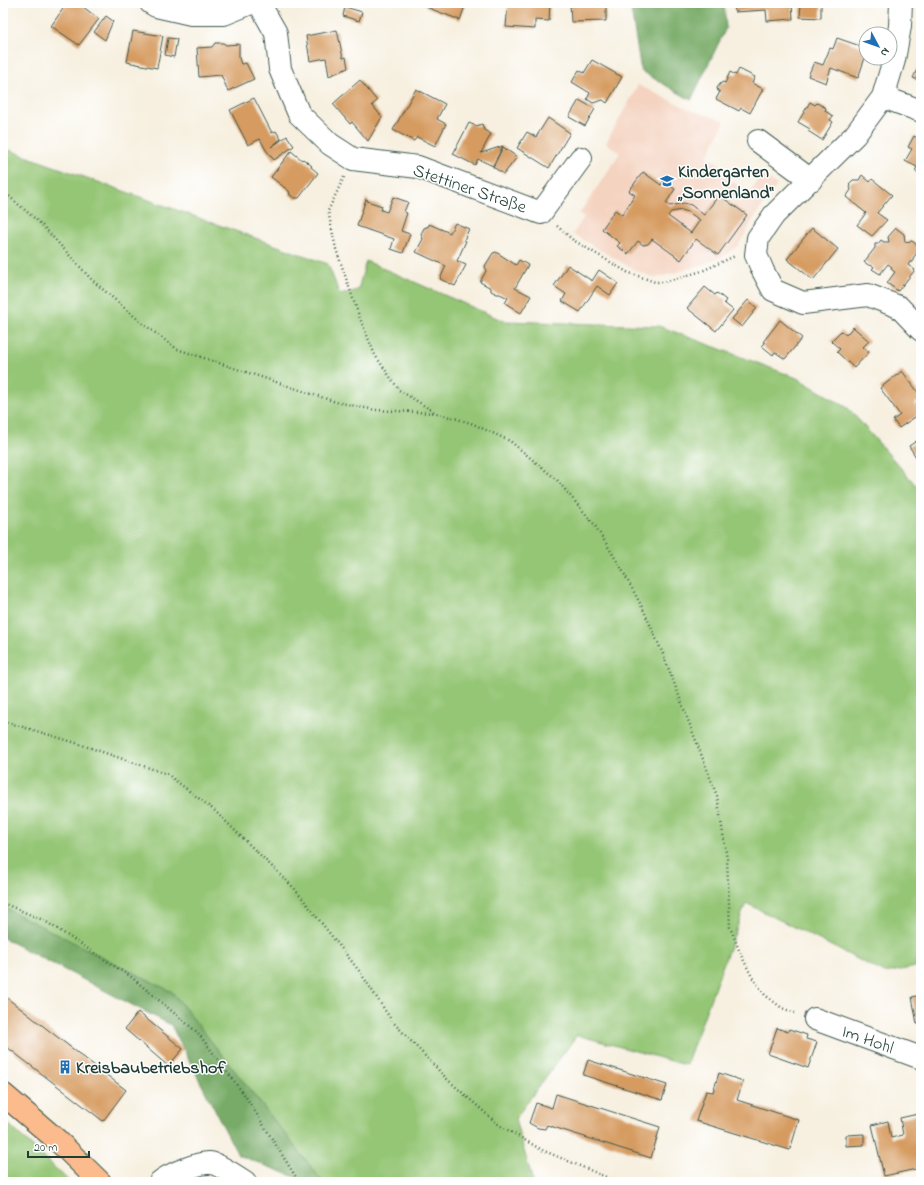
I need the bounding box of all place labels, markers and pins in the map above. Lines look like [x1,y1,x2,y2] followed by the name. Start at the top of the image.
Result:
[677,160,775,207] place label: Kindergarten „Sonnenland“
[659,173,675,189] school or university icon: Kindergarten „Sonnenland“
[76,1056,226,1082] place label: Kreisbaubetriebshof
[57,1059,73,1075] building icon: Kreisbaubetriebshof

